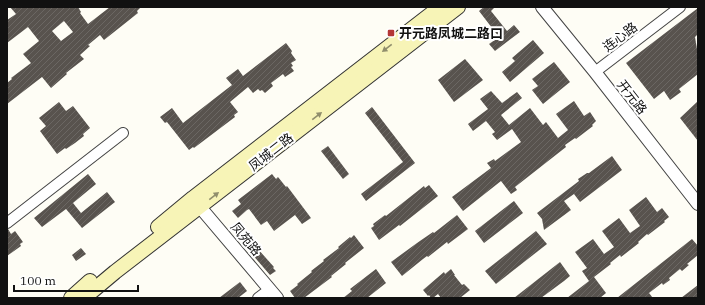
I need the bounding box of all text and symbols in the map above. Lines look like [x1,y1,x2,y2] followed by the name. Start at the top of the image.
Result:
[599,18,641,56] street label: 连心路
[399,25,503,42] place label: 开元路凤城二路口
[386,28,396,38] marker: 开元路凤城二路口
[381,44,392,53] one-way arrow
[613,76,651,118] street label: 开元路
[311,112,322,121] one-way arrow
[245,129,297,175] street label: 凤城二路
[208,192,219,200] one-way arrow
[227,219,265,259] street label: 凤苑路
[14,267,138,293] scale bar
[20,273,56,288] text: 100 m

